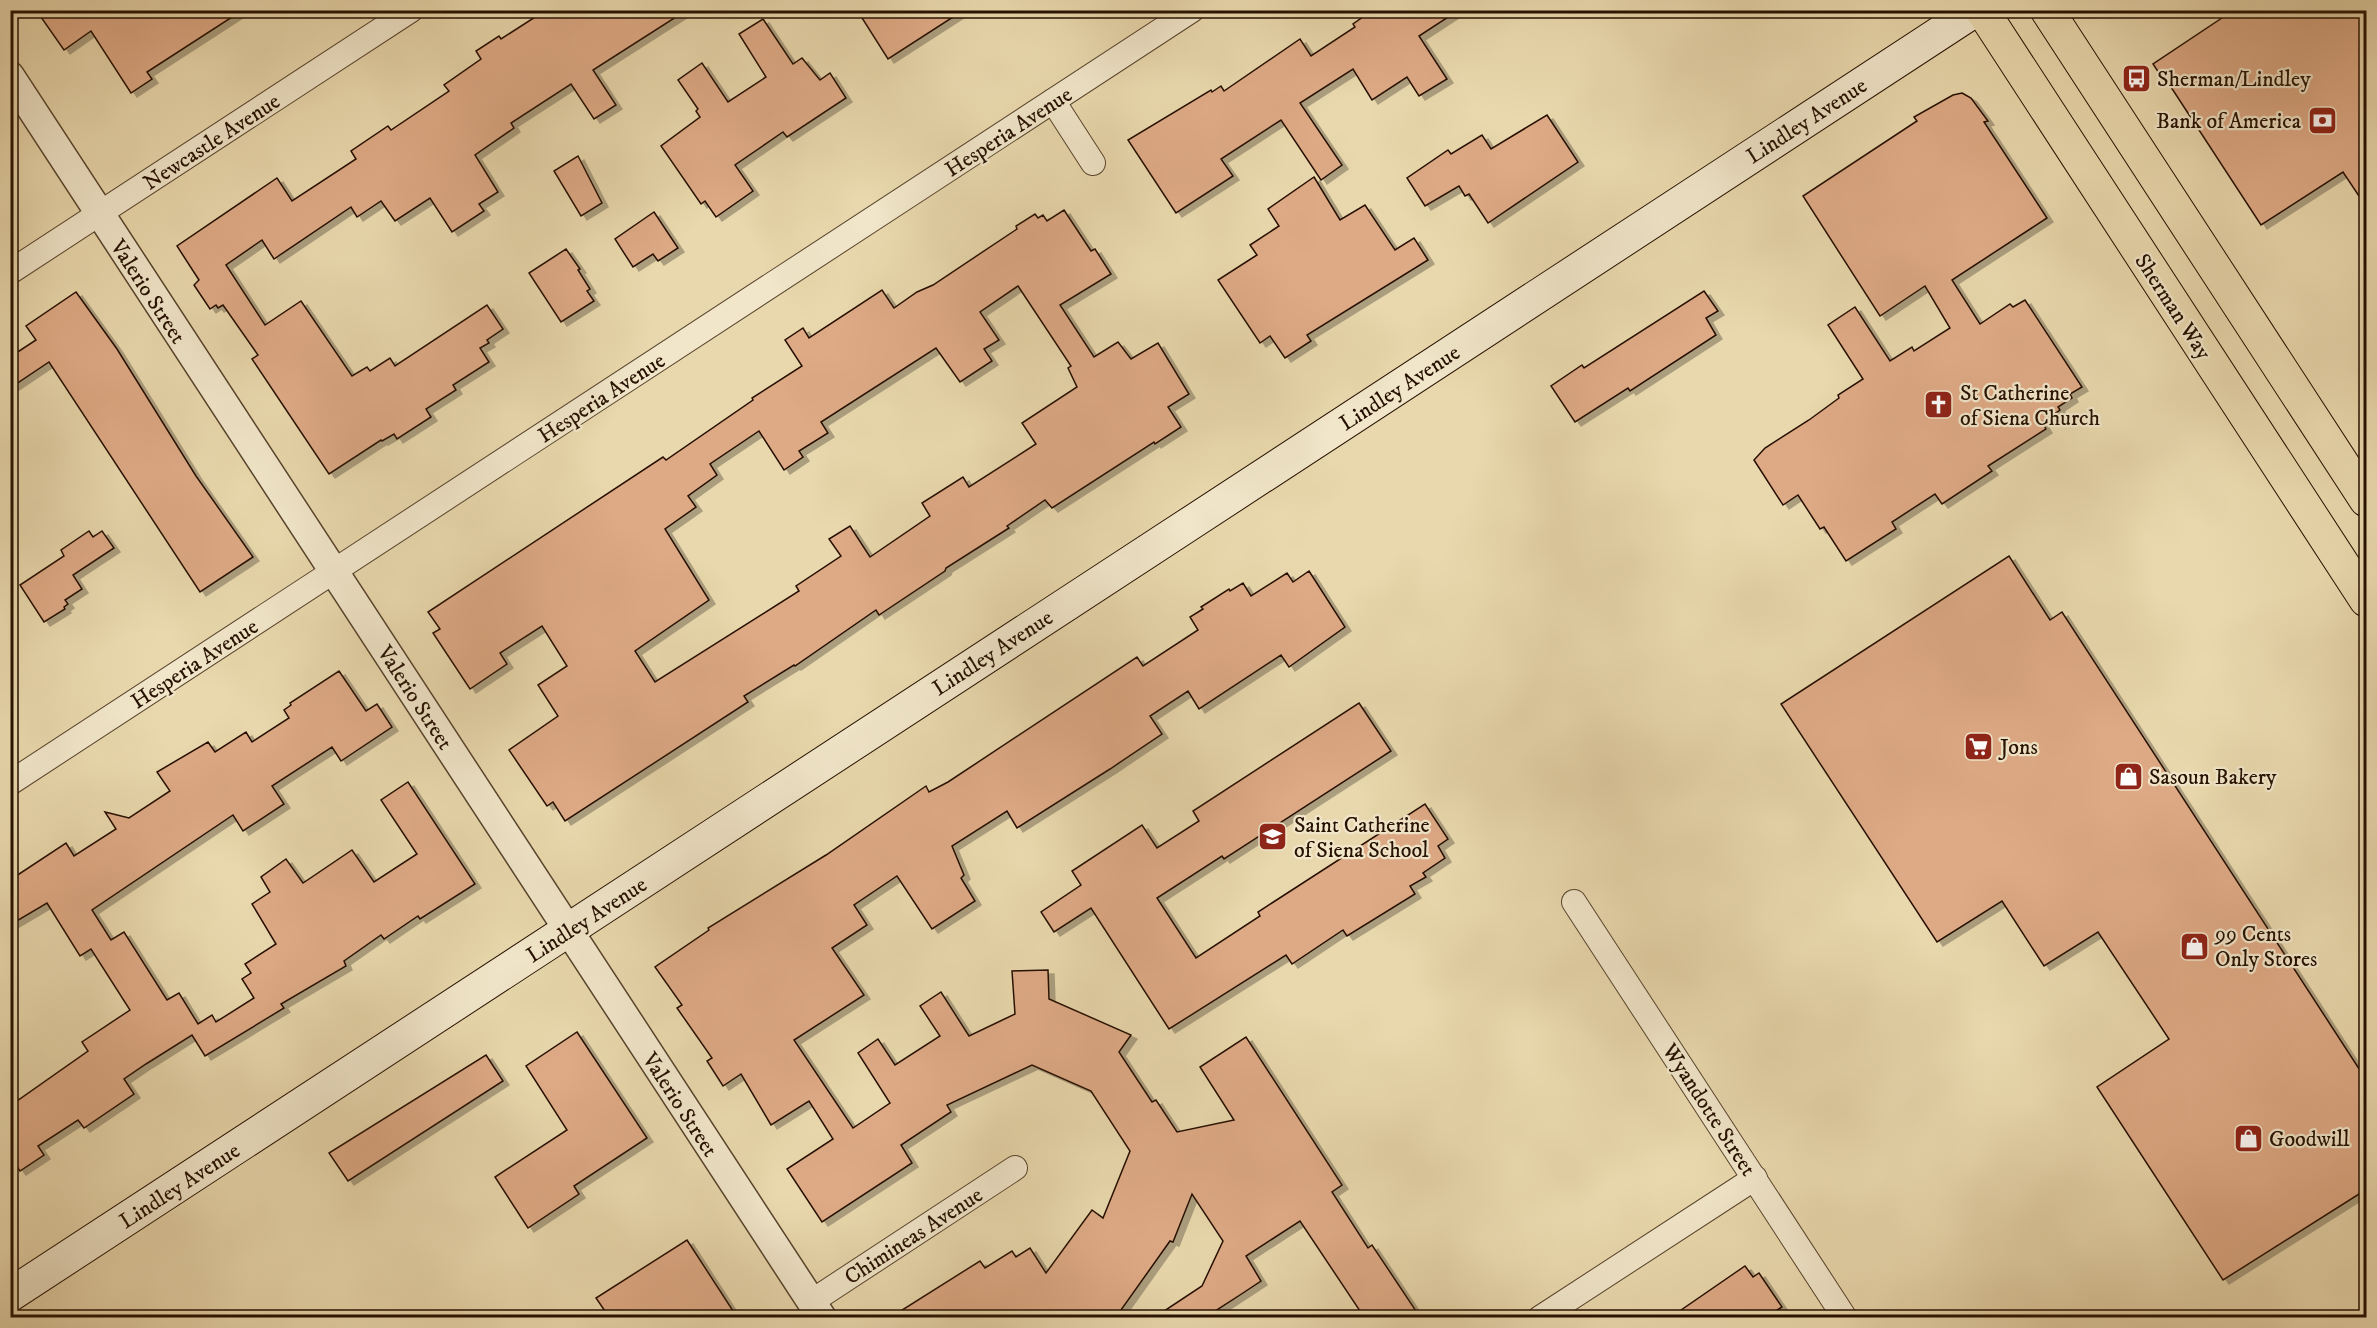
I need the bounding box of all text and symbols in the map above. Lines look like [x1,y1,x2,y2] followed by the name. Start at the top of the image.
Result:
[2120,62,2152,94] bus stop icon: Sherman/Lindley
[2157,66,2311,93] place label: Sherman/Lindley
[1742,72,1872,170] street label: Lindley Avenue
[940,81,1077,183] street label: Hesperia Avenue
[138,88,285,197] street label: Newcastle Avenue
[2306,104,2338,136] bank icon: Bank of America
[2156,108,2302,135] place label: Bank of America
[104,234,191,349] street label: Valerio Street
[2128,249,2217,365] street label: Sherman Way
[1335,339,1465,437] street label: Lindley Avenue
[533,347,670,449] street label: Hesperia Avenue
[1960,380,2100,432] place label: St Catherine of Siena Church
[1923,389,1955,421] church icon: St Catherine of Siena Church
[928,604,1058,702] street label: Lindley Avenue
[126,613,263,715] street label: Hesperia Avenue
[371,640,458,755] street label: Valerio Street
[1963,730,1995,762] supermarket icon: Jons
[1998,734,2038,761] place label: Jons
[2112,760,2144,792] shop icon: Sasoun Bakery
[2149,764,2277,791] place label: Sasoun Bakery
[1294,812,1430,864] place label: Saint Catherine of Siena School
[1257,821,1289,853] school or university icon: Saint Catherine of Siena School
[522,871,652,969] street label: Lindley Avenue
[2214,921,2317,973] place label: 99 Cents Only Stores
[2178,930,2210,962] shop icon: 99 Cents Only Stores
[1655,1038,1762,1181] street label: Wyandotte Street
[636,1047,723,1162] street label: Valerio Street
[2232,1122,2264,1154] shop icon: Goodwill
[2269,1126,2350,1153] place label: Goodwill
[115,1137,245,1235] street label: Lindley Avenue
[840,1182,988,1291] street label: Chimineas Avenue

